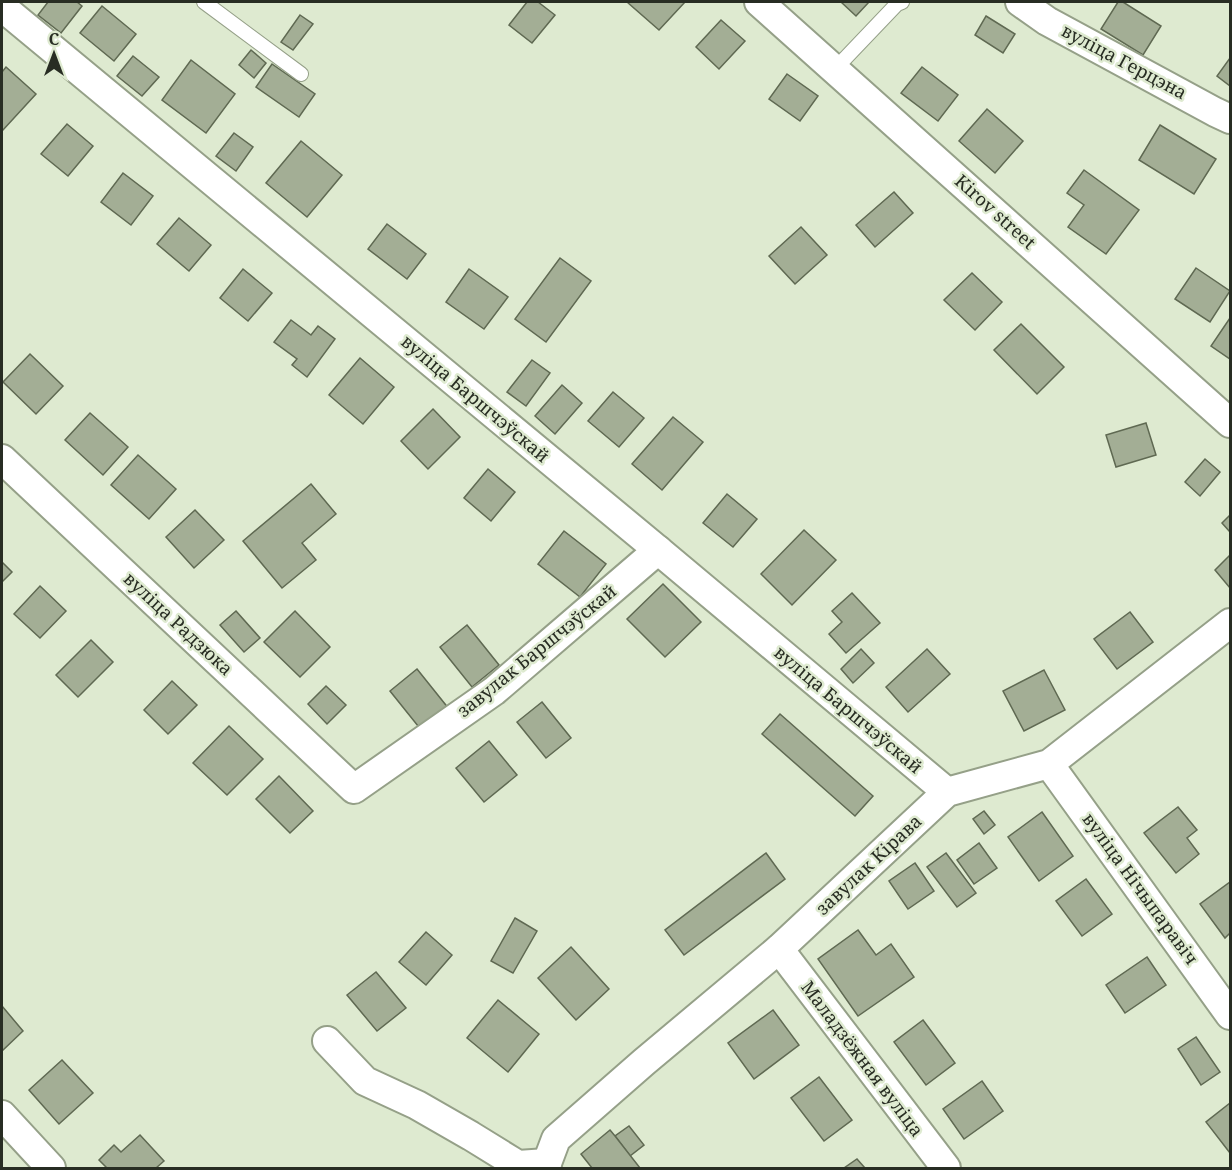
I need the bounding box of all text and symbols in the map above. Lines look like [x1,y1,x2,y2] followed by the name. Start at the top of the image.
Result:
[1058,18,1191,104] street label: вуліца Герцэна
[24,24,84,84] north arrow
[49,28,59,50] text: С
[950,169,1041,254] street label: Kirov street
[396,329,555,467] street label: вуліца Баршчэўскай
[119,566,238,680] street label: вуліца Радзюка
[452,579,621,722] street label: завулак Баршчэўскай
[769,640,928,778] street label: вуліца Баршчэўскай
[1078,808,1204,969] street label: вуліца Нічыпаравіч
[810,809,926,920] street label: завулак Кірава
[796,976,929,1141] street label: Маладзёжная вуліца

